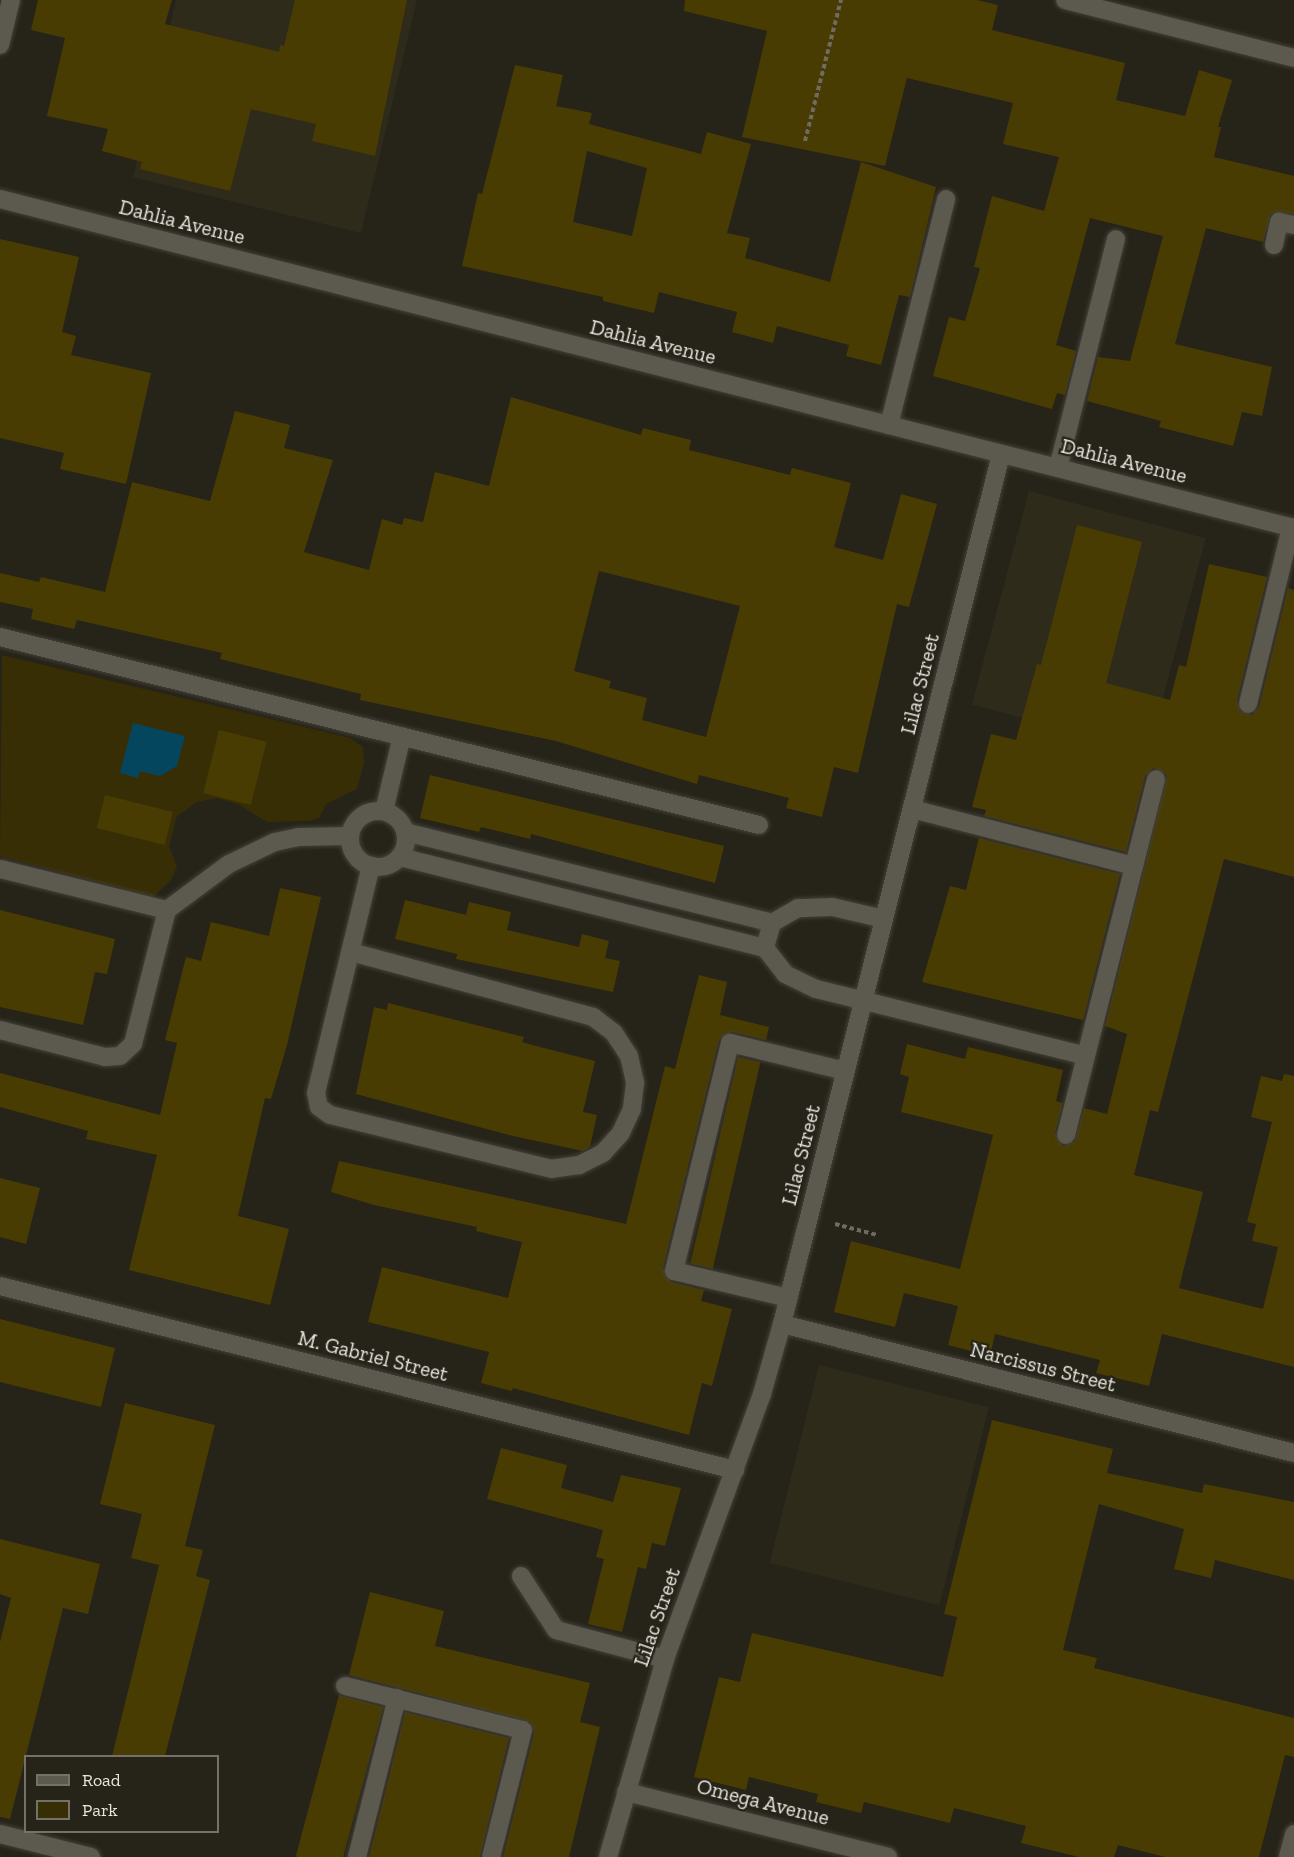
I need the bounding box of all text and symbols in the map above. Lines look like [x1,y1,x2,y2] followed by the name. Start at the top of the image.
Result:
[116,194,248,250] street label: Dahlia Avenue
[587,314,719,370] street label: Dahlia Avenue
[1058,433,1190,489] street label: Dahlia Avenue
[895,631,945,737] street label: Lilac Street
[776,1102,826,1208] street label: Lilac Street
[295,1325,451,1387] street label: M. Gabriel Street
[968,1337,1118,1397] street label: Narcissus Street
[628,1564,686,1670] street label: Lilac Street
[24,1755,219,1833] legend
[82,1769,121,1791] text: Road
[694,1773,832,1831] street label: Omega Avenue
[82,1799,118,1821] text: Park

